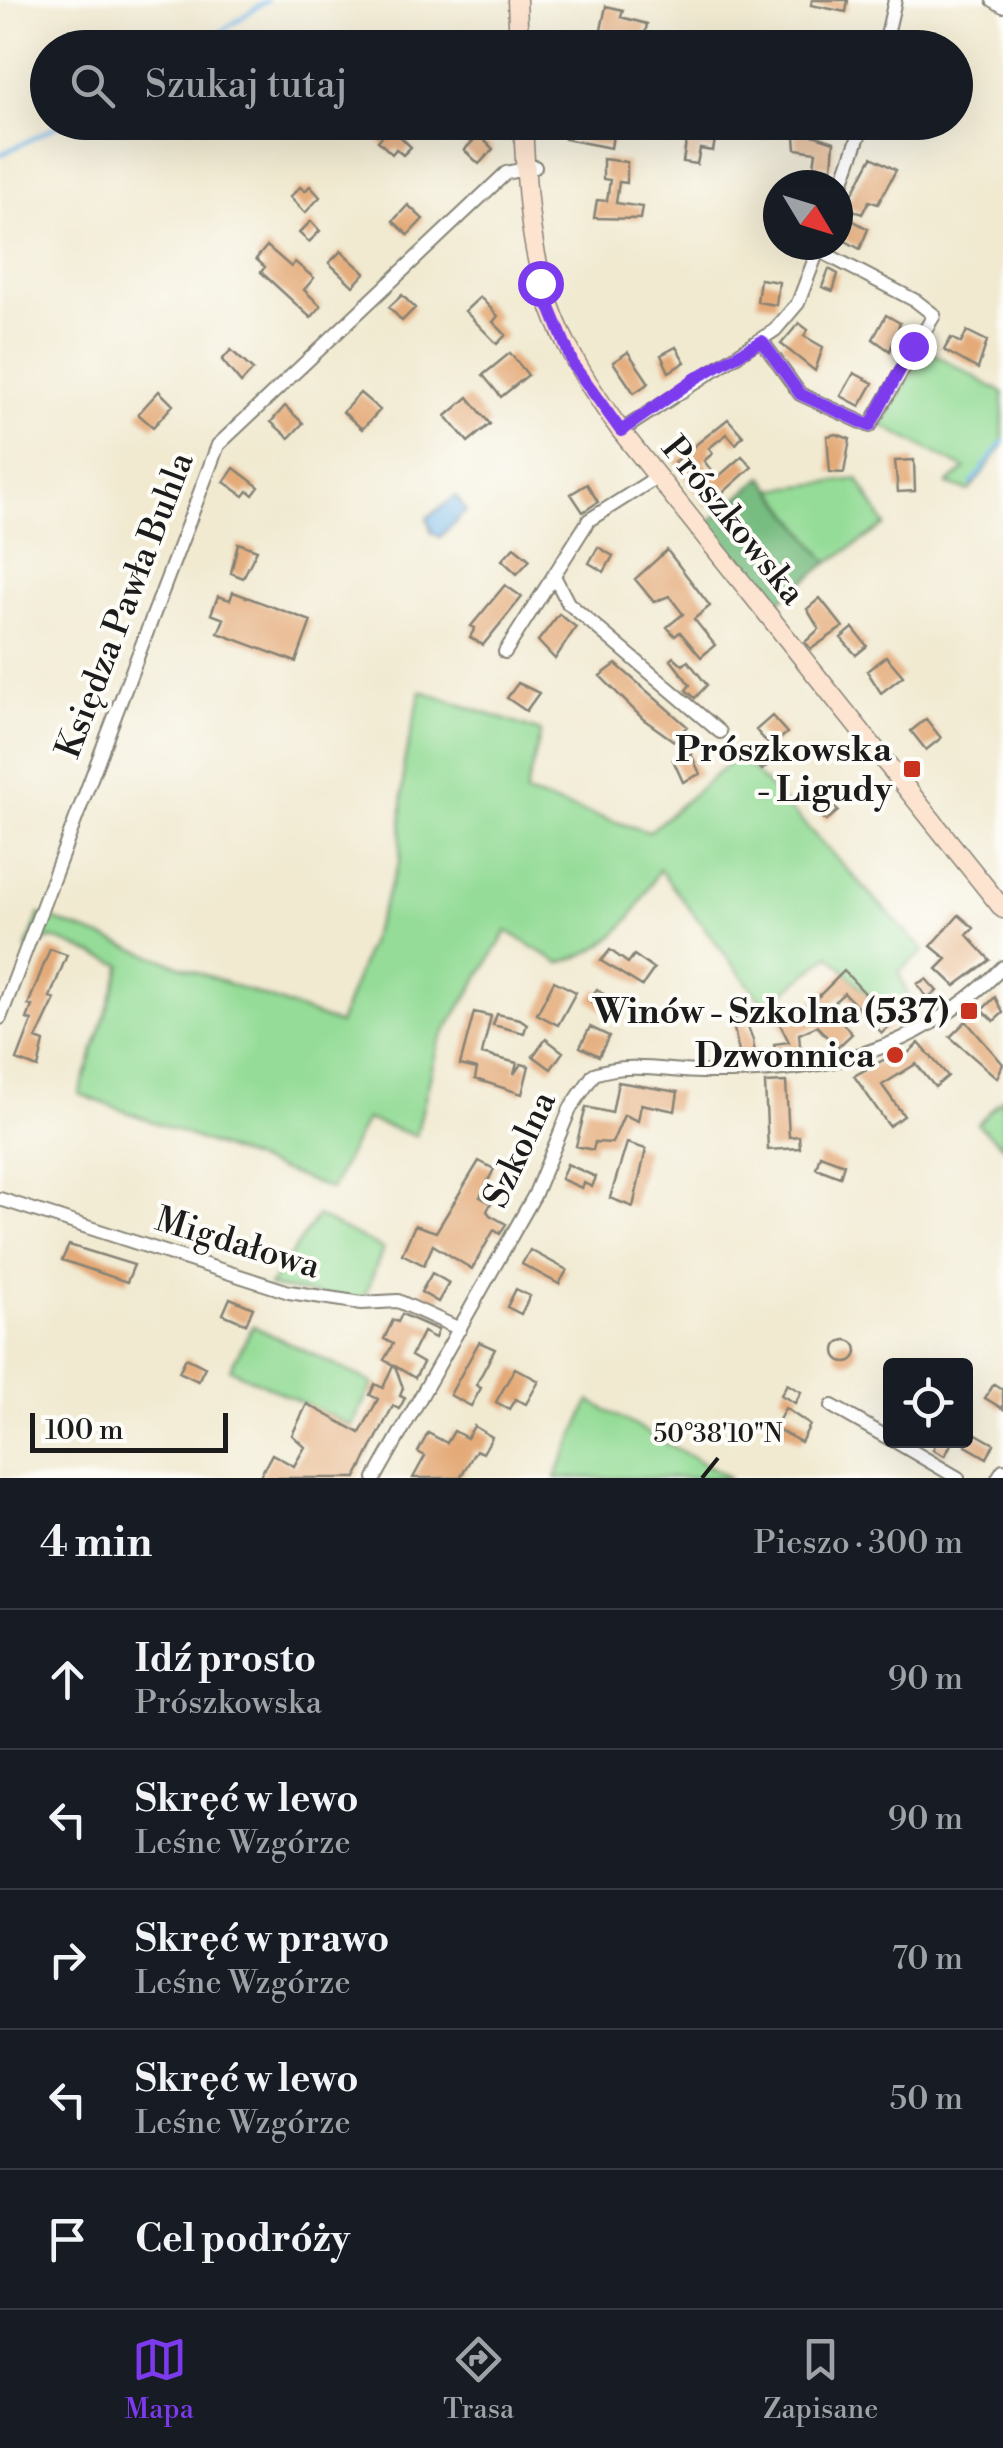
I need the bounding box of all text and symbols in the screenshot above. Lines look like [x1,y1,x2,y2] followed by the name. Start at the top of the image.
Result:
[30,30,973,140] search box
[65,58,120,113] icon: search
[145,62,348,109] text: Szukaj tutaj
[763,170,853,260] north arrow
[518,261,564,307] route start
[891,324,937,370] route end
[652,428,814,614] street label: Prószkowska
[47,446,204,765] street label: Księdza Pawła Buhla
[675,729,893,812] place label: Prószkowska - Ligudy
[901,758,923,780] marker: Prószkowska - Ligudy
[592,991,949,1034] place label: Winów - Szkolna (537)
[958,1000,980,1022] marker: Winów - Szkolna (537)
[695,1035,876,1078] place label: Dzwonnica
[884,1044,906,1066] marker: Dzwonnica
[475,1084,566,1215] street label: Szkolna
[150,1198,325,1289] street label: Migdałowa
[883,1358,973,1448] map controls
[883,1358,973,1448] button: locate
[30,1408,228,1452] scale bar
[45,1413,124,1448] text: 100 m
[653,1419,783,1450] text: 50°38'10"N
[40,1517,152,1570] text: 4 min
[754,1523,963,1563] text: Pieszo · 300 m
[135,1636,316,1683] text: Idź prosto
[40,1652,95,1707] icon: ahead
[888,1659,963,1699] text: 90 m
[135,1683,322,1723] text: Prószkowska
[135,1776,359,1823] text: Skręć w lewo
[40,1792,95,1847] icon: left
[888,1799,963,1839] text: 90 m
[135,1823,351,1863] text: Leśne Wzgórze
[135,1916,389,1963] text: Skręć w prawo
[40,1932,95,1987] icon: right
[892,1939,963,1979] text: 70 m
[135,1963,351,2003] text: Leśne Wzgórze
[135,2056,359,2103] text: Skręć w lewo
[40,2072,95,2127] icon: left
[890,2079,963,2119] text: 50 m
[135,2103,351,2143] text: Leśne Wzgórze
[40,2212,95,2267] icon: arrive
[135,2216,350,2263] text: Cel podróży
[125,2332,194,2427] tab: Mapa
[443,2332,514,2427] tab: Trasa
[763,2332,878,2427] tab: Zapisane

